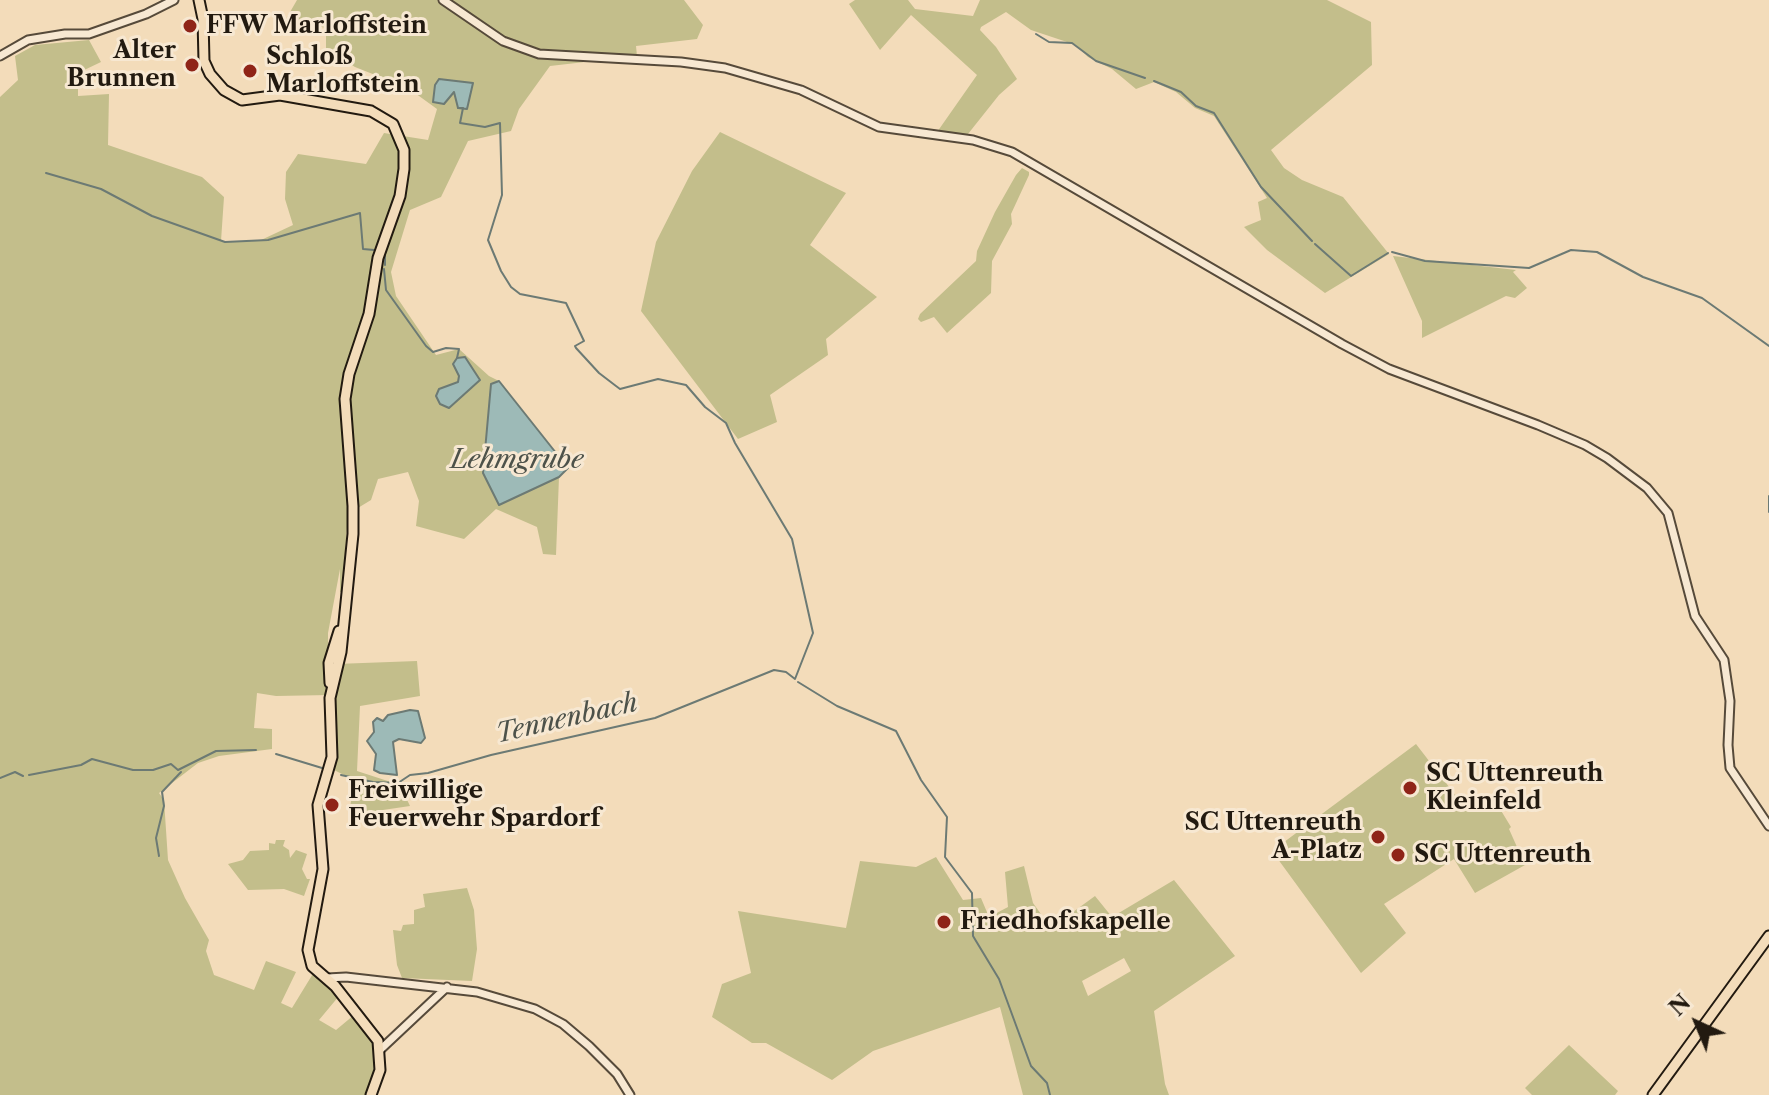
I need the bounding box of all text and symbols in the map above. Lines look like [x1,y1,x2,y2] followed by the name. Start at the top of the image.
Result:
[206,12,427,40] place label: FFW Marloffstein
[181,17,199,35] marker: FFW Marloffstein
[67,37,176,93] place label: Alter Brunnen
[266,43,420,99] place label: Schloß Marloffstein
[183,56,201,74] marker: Alter Brunnen
[241,62,259,80] marker: Schloß Marloffstein
[450,444,584,476] water label: Lehmgrube
[493,688,641,750] water label: Tennenbach
[1426,760,1603,816] place label: SC Uttenreuth Kleinfeld
[348,777,600,833] place label: Freiwillige Feuerwehr Spardorf
[1401,779,1419,797] marker: SC Uttenreuth Kleinfeld
[323,796,341,814] marker: Freiwillige Feuerwehr Spardorf
[1185,809,1362,865] place label: SC Uttenreuth A-Platz
[1369,828,1387,846] marker: SC Uttenreuth A-Platz
[1414,841,1591,869] place label: SC Uttenreuth
[1389,846,1407,864] marker: SC Uttenreuth
[960,908,1171,936] place label: Friedhofskapelle
[935,913,953,931] marker: Friedhofskapelle
[1657,983,1737,1063] north arrow
[1664,989,1696,1022] text: N

